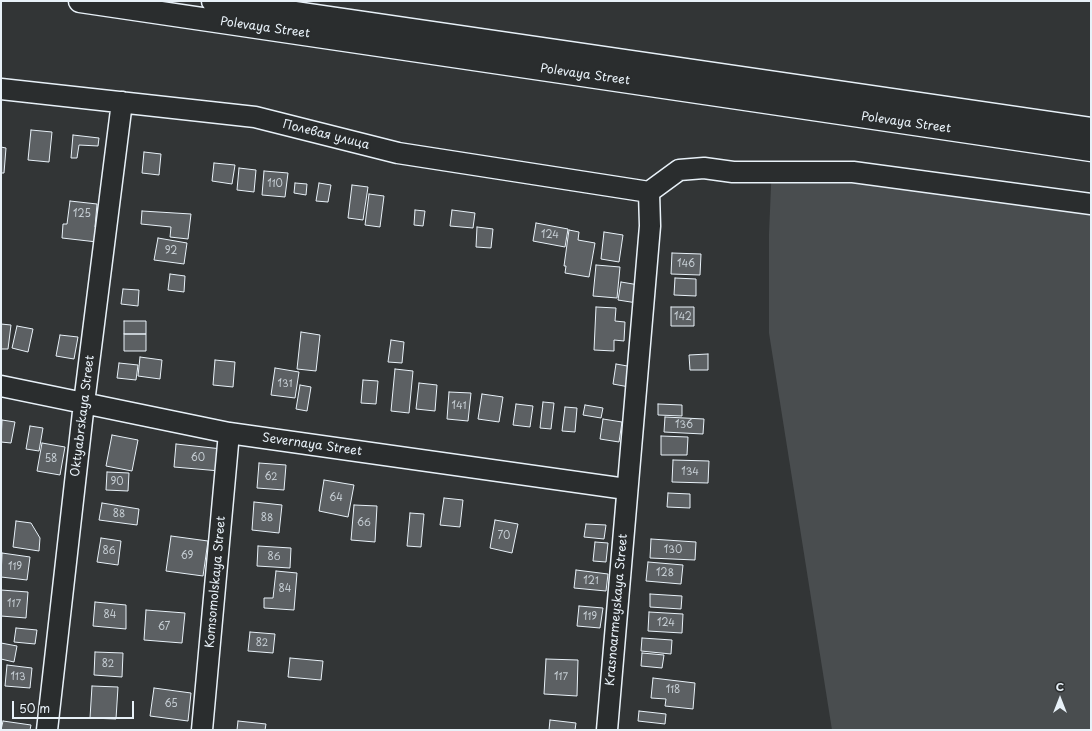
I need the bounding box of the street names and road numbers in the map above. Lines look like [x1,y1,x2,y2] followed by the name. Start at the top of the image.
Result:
[219,15,311,41] street label: Polevaya Street
[539,62,631,88] street label: Polevaya Street
[860,110,952,136] street label: Polevaya Street
[281,117,371,153] street label: Полевая улица
[68,354,98,478] street label: Oktyabrskaya Street
[261,431,363,459] street label: Severnaya Street
[203,515,229,649] street label: Komsomolskaya Street
[603,533,631,687] street label: Krasnoarmeyskaya Street

